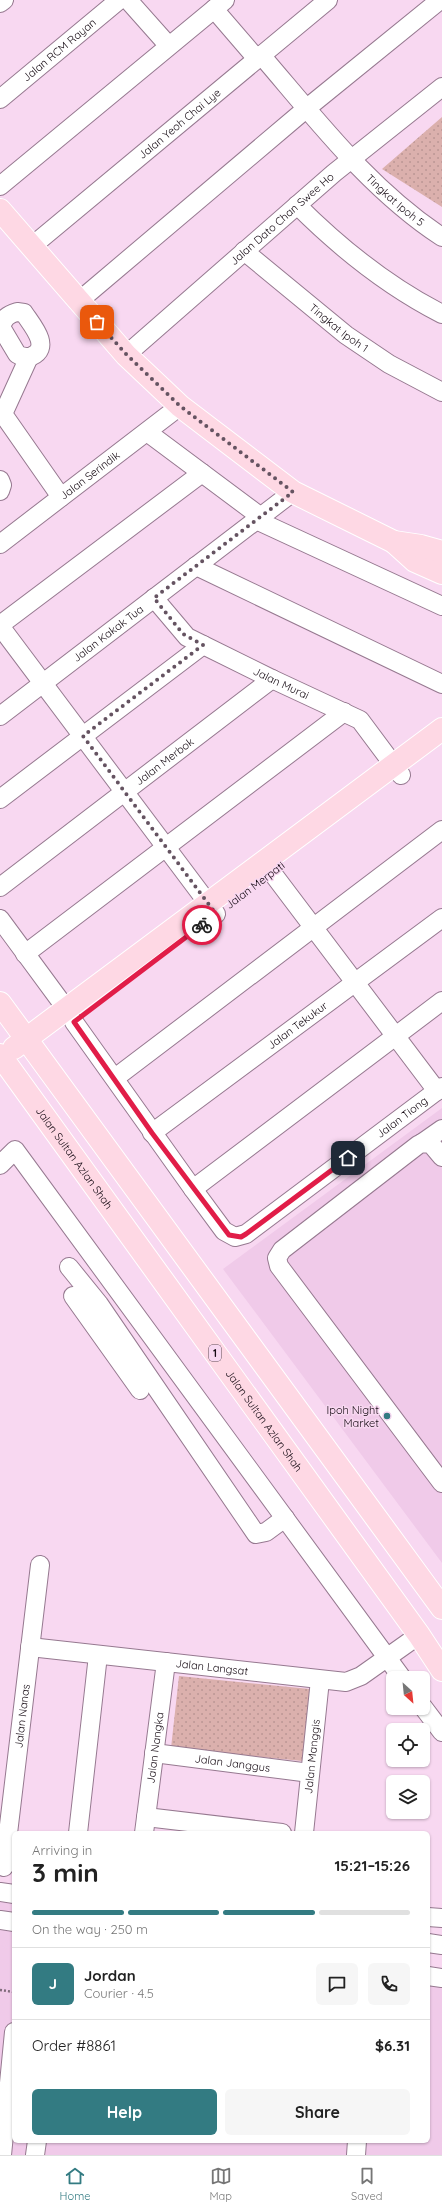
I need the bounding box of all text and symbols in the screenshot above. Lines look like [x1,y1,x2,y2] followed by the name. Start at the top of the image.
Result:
[20,15,99,84] street label: Jalan RCM Rayan
[135,85,223,162] street label: Jalan Yeoh Chai Lye
[227,169,337,268] street label: Jalan Dato Chan Swee Ho
[363,171,427,229] street label: Tingkat Ipoh 5
[306,301,371,355] street label: Tingkat Ipoh 1
[80,305,114,339] pin
[86,311,108,333] icon: bag
[57,448,123,503] street label: Jalan Serindik
[70,602,146,665] street label: Jalan Kakak Tua
[251,664,311,702] street label: Jalan Murai
[132,734,197,788] street label: Jalan Merbok
[223,858,287,912] street label: Jalan Merpati
[182,905,222,945] courier
[191,914,213,936] icon: bike
[264,998,331,1052] street label: Jalan Tekukur
[373,1093,430,1141] street label: Jalan Tiong
[33,1104,116,1212] street label: Jalan Sultan Azlan Shah
[331,1141,365,1175] pin
[337,1147,359,1169] icon: home
[209,1345,221,1361] road number: 1
[223,1367,306,1474] street label: Jalan Sultan Azlan Shah
[326,1403,379,1430] place label: Ipoh Night Market
[382,1411,392,1421] marker: Ipoh Night Market
[175,1656,249,1678] street label: Jalan Langsat
[386,1671,430,1715] north arrow
[386,1671,430,1819] map controls
[11,1683,33,1749] street label: Jalan Nanas
[143,1711,167,1784] street label: Jalan Nangka
[301,1718,323,1794] street label: Jalan Manggis
[386,1723,430,1767] button: locate
[194,1751,271,1775] street label: Jalan Janggus
[386,1775,430,1819] button: layers
[32,1842,92,1858] text: Arriving in
[32,1856,99,1889] text: 3 min
[335,1856,410,1875] text: 15:21–15:26
[32,1921,148,1937] text: On the way · 250 m
[316,1963,358,2005] button: chat
[368,1963,410,2005] button: phone
[84,1966,136,1985] text: Jordan
[49,1974,57,1993] text: J
[84,1985,154,2001] text: Courier · 4.5
[32,2036,116,2055] text: Order #8861
[375,2036,410,2055] text: $6.31
[32,2089,217,2135] button: Help
[225,2089,410,2135] button: Share
[60,2165,90,2203] tab: Home
[210,2165,232,2203] tab: Map
[351,2165,382,2203] tab: Saved

